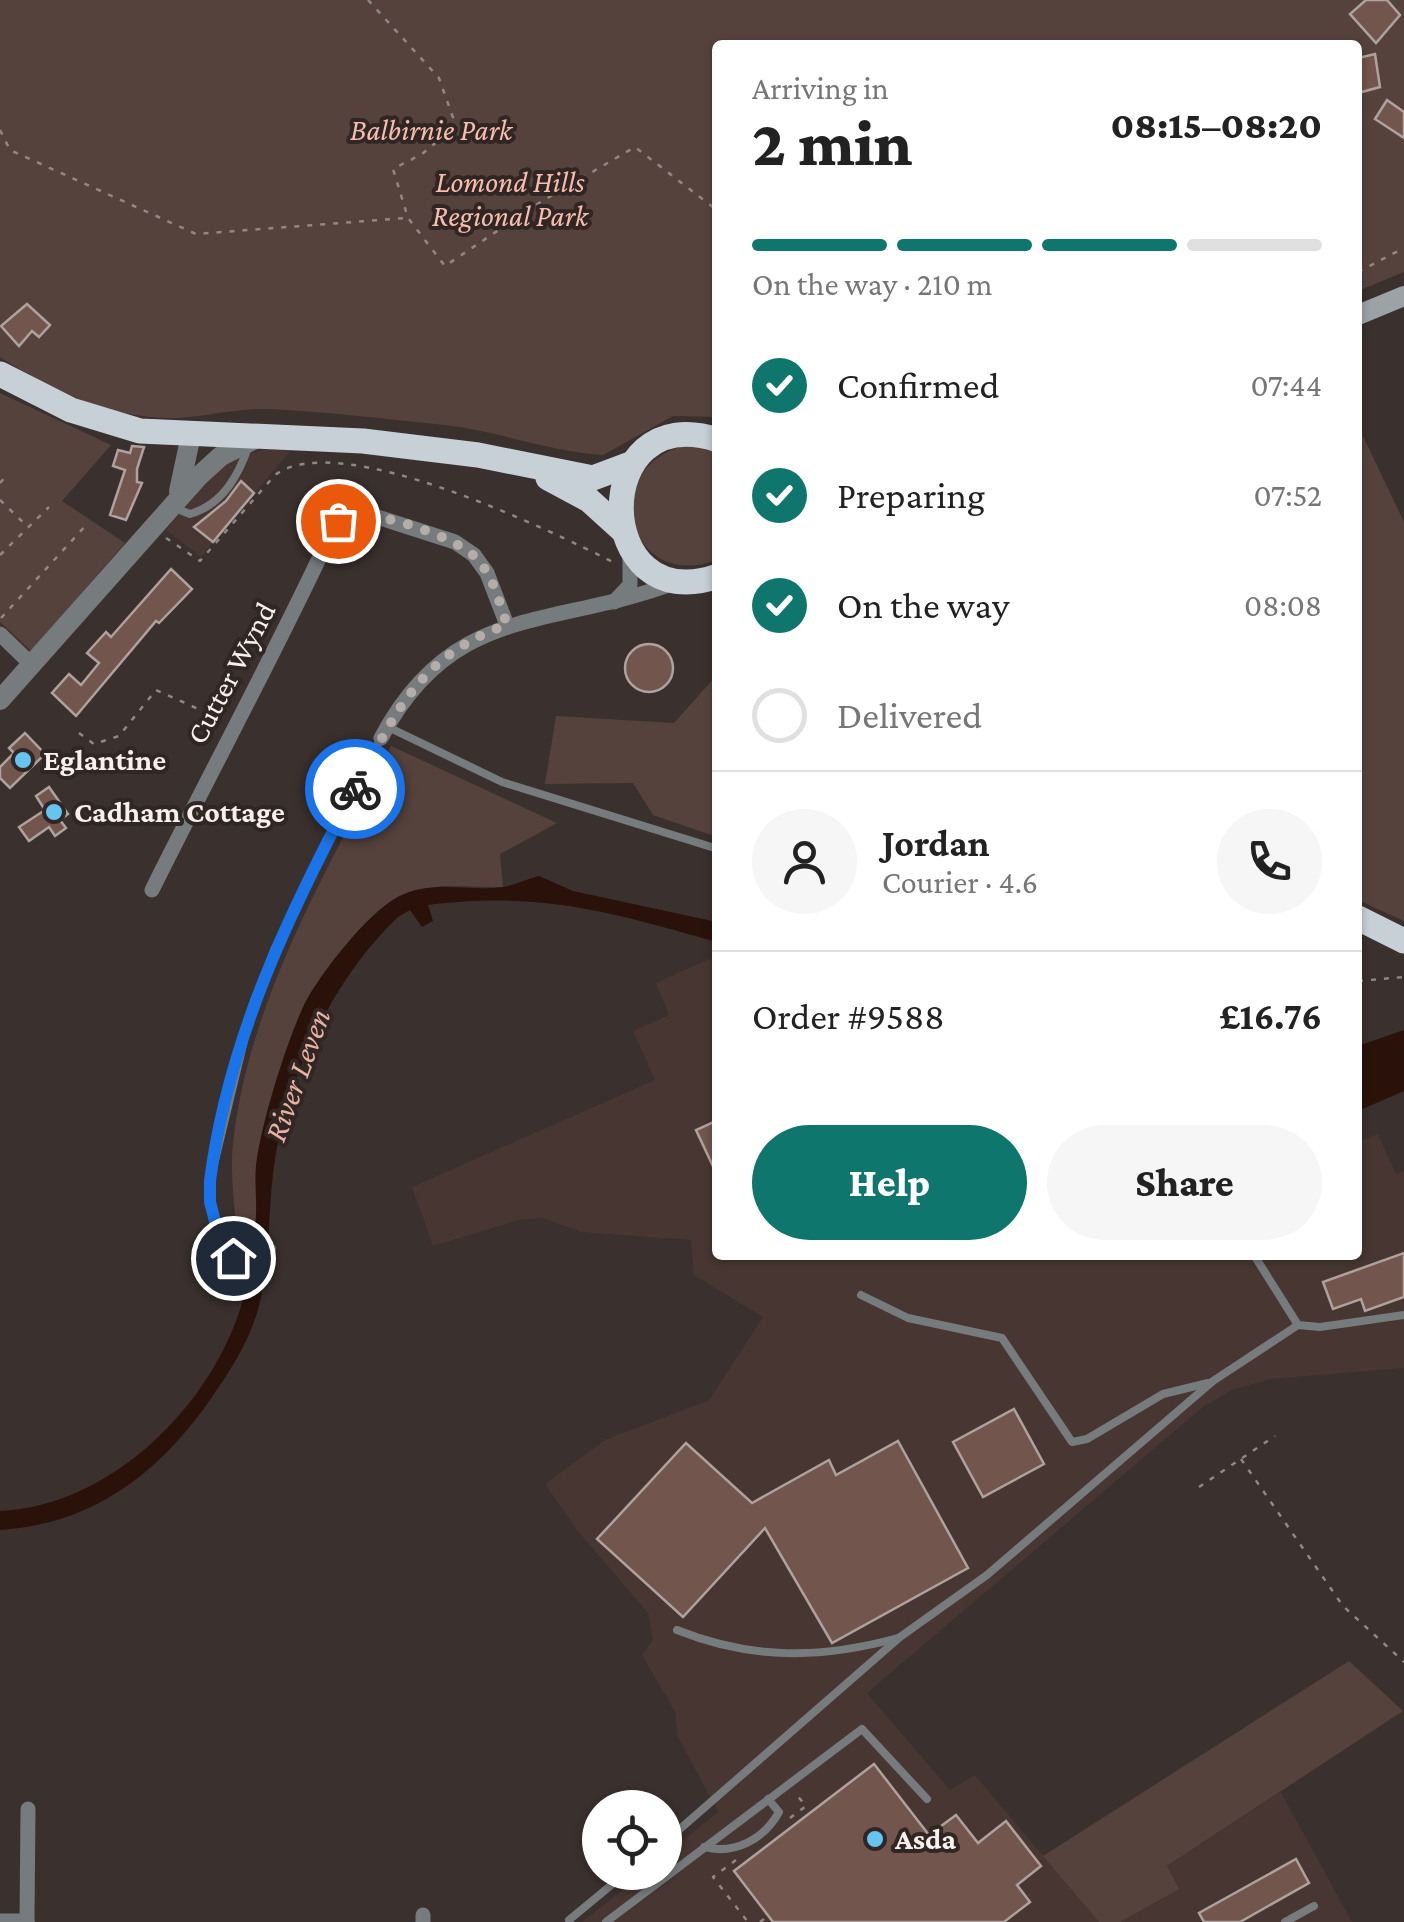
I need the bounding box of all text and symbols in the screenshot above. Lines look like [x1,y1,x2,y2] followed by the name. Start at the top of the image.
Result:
[752,70,889,106] text: Arriving in
[1111,104,1322,146] text: 08:15–08:20
[752,107,913,179] text: 2 min
[350,113,514,146] park label: Balbirnie Park
[432,165,590,233] park label: Lomond Hills Regional Park
[752,266,993,302] text: On the way · 210 m
[752,358,807,413] icon: check
[837,364,1000,406] text: Confirmed
[1250,367,1322,403] text: 07:44
[752,468,807,523] icon: check
[837,474,985,516] text: Preparing
[1254,477,1322,513] text: 07:52
[296,479,381,564] pin
[311,494,366,549] icon: bag
[752,578,807,633] icon: check
[837,584,1009,626] text: On the way
[1244,587,1322,623] text: 08:08
[179,596,283,750] street label: Cutter Wynd
[837,694,982,736] text: Delivered
[305,739,405,839] courier
[43,743,166,776] place label: Eglantine
[12,749,34,771] marker: Eglantine
[328,762,383,817] icon: bike
[74,795,285,828] place label: Cadham Cottage
[43,801,65,823] marker: Cadham Cottage
[752,809,857,914] button: person
[1217,809,1322,914] button: phone
[882,822,990,864] text: Jordan
[882,864,1038,900] text: Courier · 4.6
[752,995,945,1037] text: Order #9588
[1219,995,1322,1037] text: £16.76
[256,1004,338,1146] water label: River Leven
[752,1125,1027,1240] button: Help
[1047,1125,1322,1240] button: Share
[191,1216,276,1301] pin
[206,1231,261,1286] icon: home
[582,1790,682,1890] map controls
[582,1790,682,1890] button: locate
[894,1822,956,1855] place label: Asda
[864,1828,886,1850] marker: Asda

